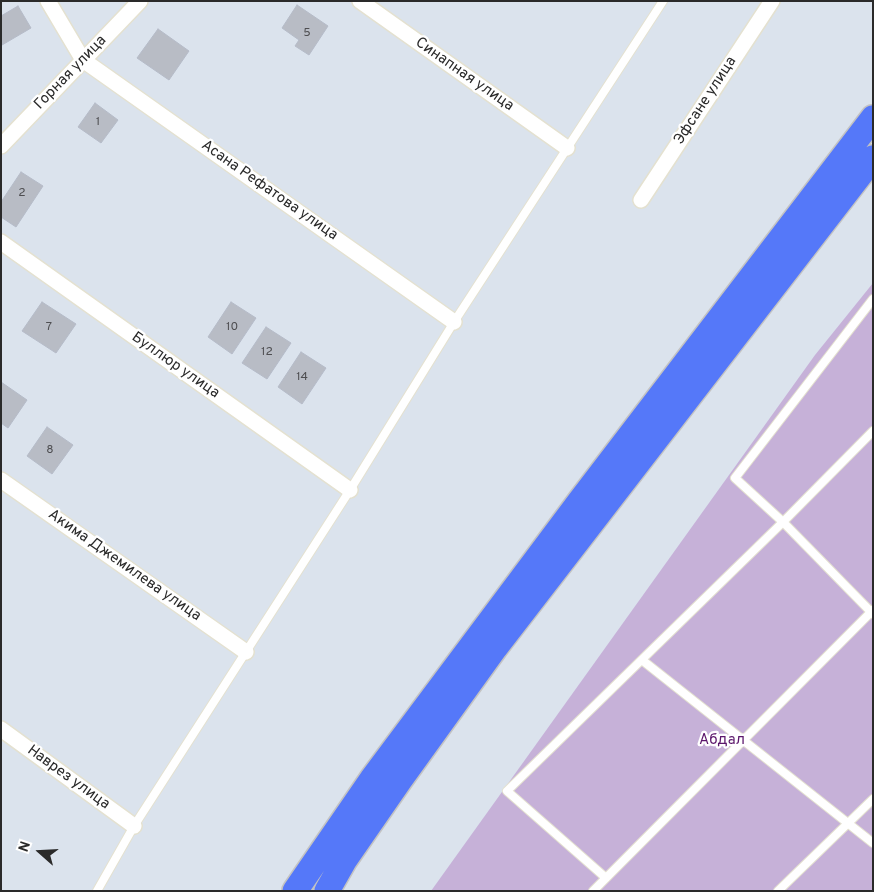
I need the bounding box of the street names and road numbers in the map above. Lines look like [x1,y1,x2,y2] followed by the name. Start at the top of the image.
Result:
[31,32,111,114] street label: Горная улица
[411,34,517,116] street label: Синапная улица
[671,54,741,148] street label: Эфсане улица
[197,137,341,245] street label: Асана Рефатова улица
[128,329,222,403] street label: Буллюр улица
[44,506,204,626] street label: Акима Джемилева улица
[23,742,113,814] street label: Наврез улица

